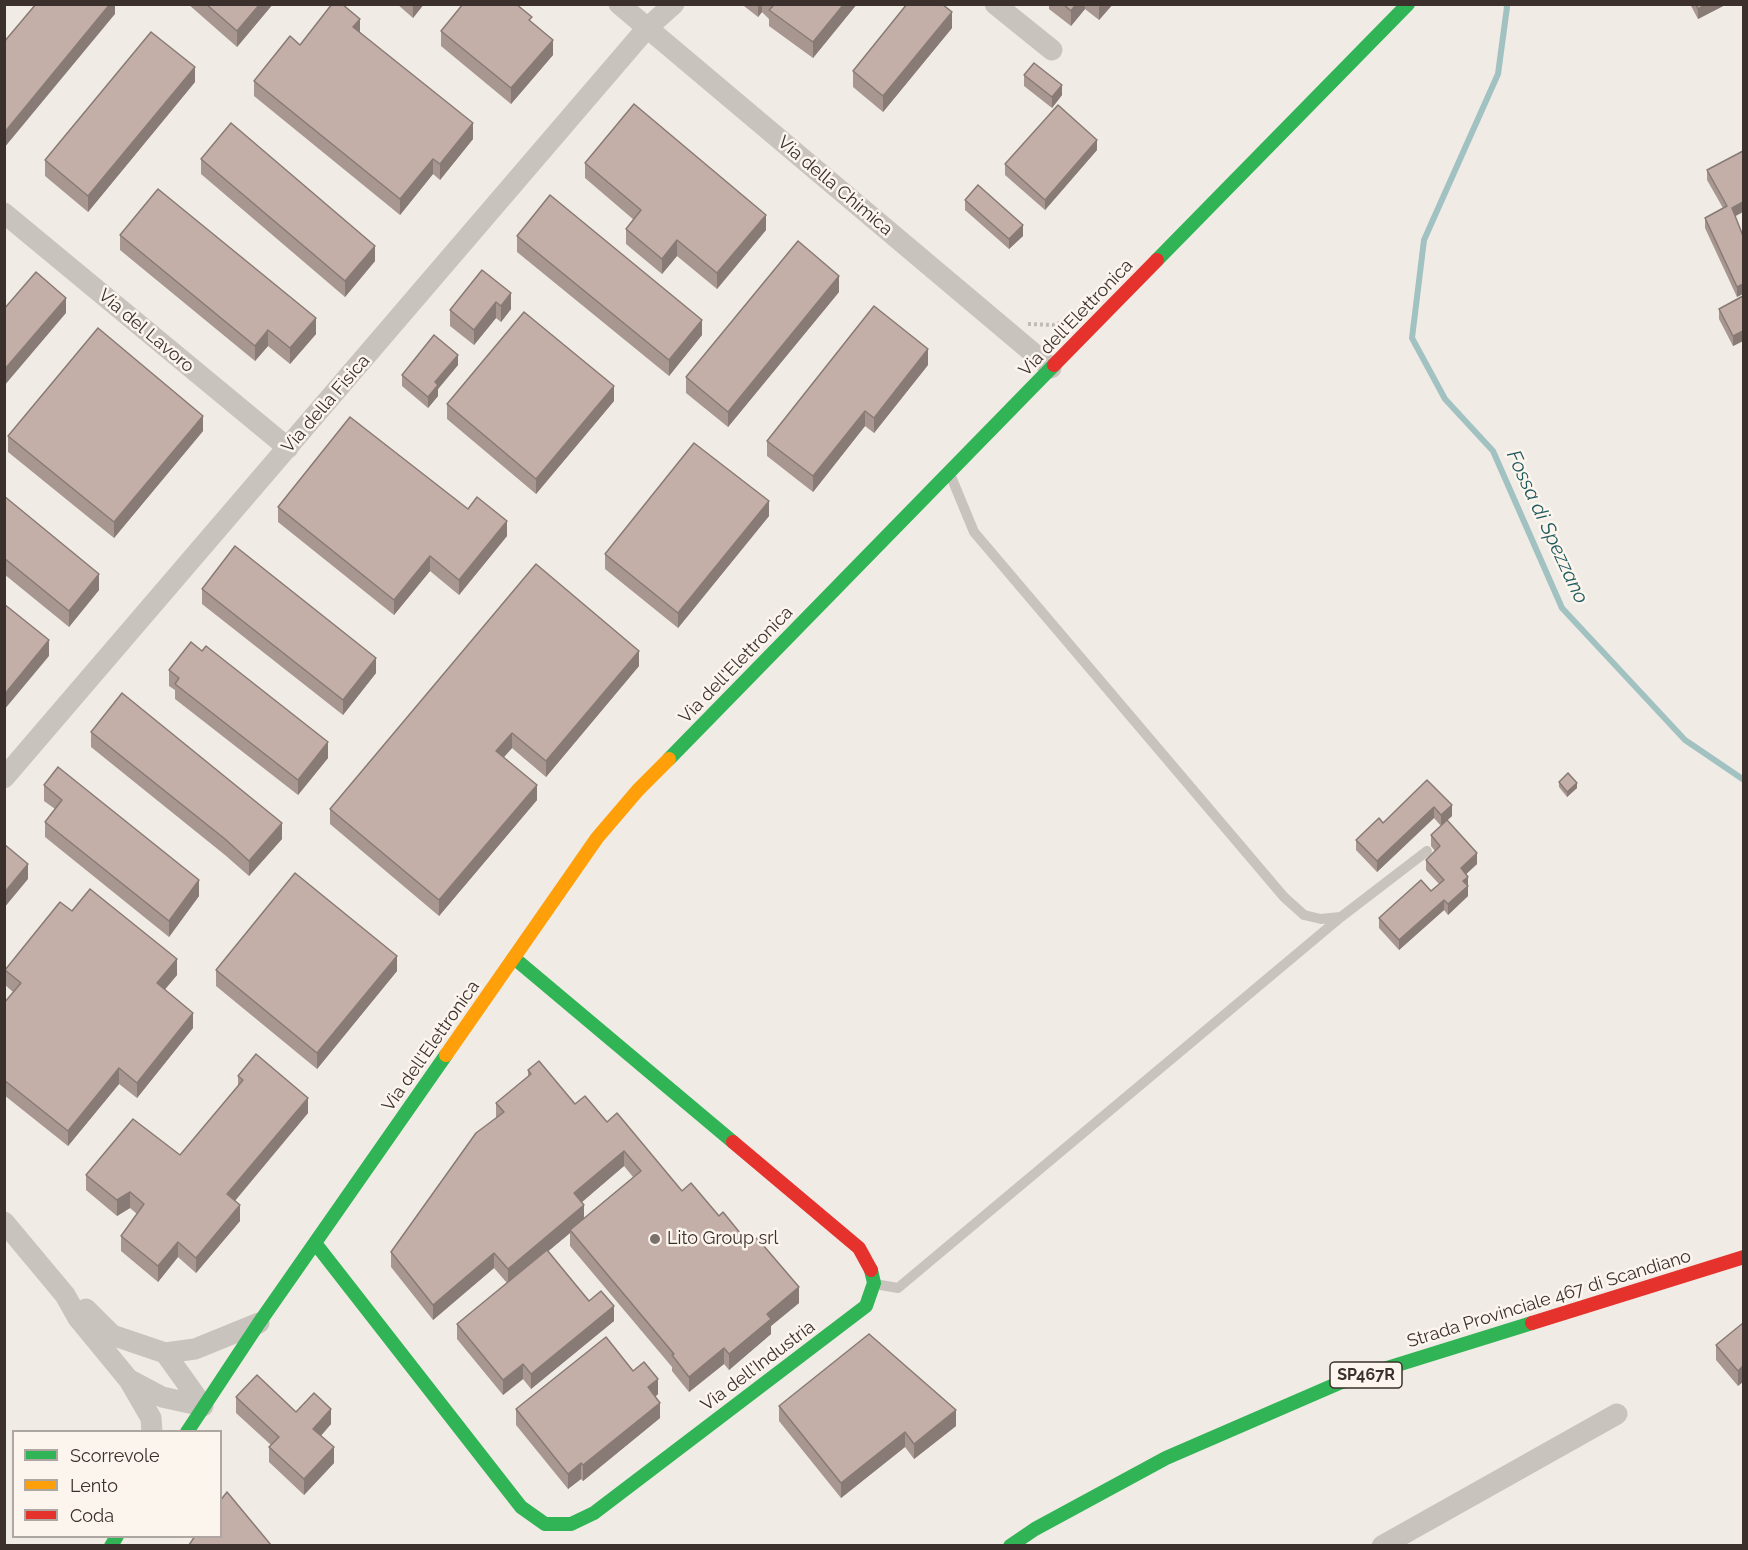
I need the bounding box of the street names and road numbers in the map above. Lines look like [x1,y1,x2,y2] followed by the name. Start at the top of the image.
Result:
[773,132,897,240] street label: Via della Chimica
[1015,255,1137,381] street label: Via dell'Elettronica
[94,285,198,377] street label: Via del Lavoro
[277,350,375,458] street label: Via della Fisica
[675,602,797,728] street label: Via dell'Elettronica
[378,976,484,1116] street label: Via dell'Elettronica
[1404,1245,1694,1353] street label: Strada Provinciale 467 di Scandiano
[697,1316,819,1416] street label: Via dell'Industria
[1330,1362,1402,1388] road number: SP467R

